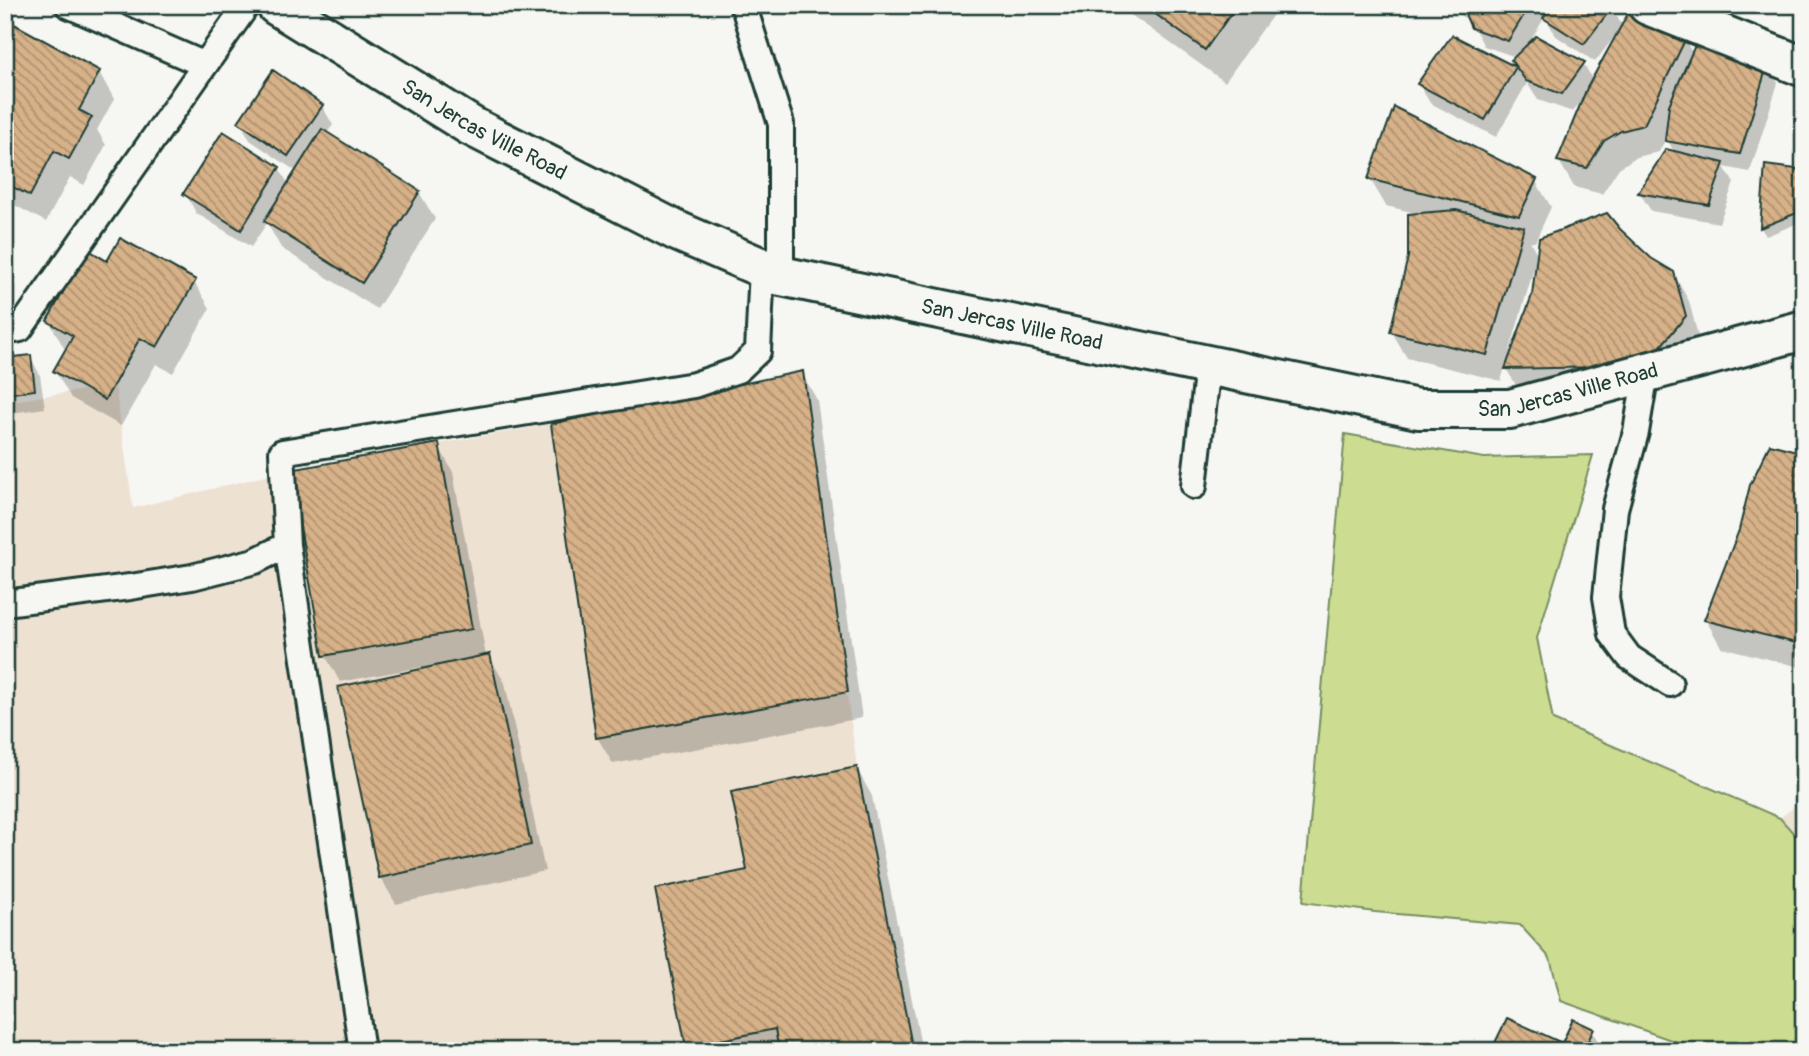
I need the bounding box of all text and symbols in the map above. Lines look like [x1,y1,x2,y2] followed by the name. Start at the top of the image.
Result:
[397,73,571,187] street label: San Jercas Ville Road
[919,293,1105,357] street label: San Jercas Ville Road
[1478,357,1661,423] street label: San Jercas Ville Road

